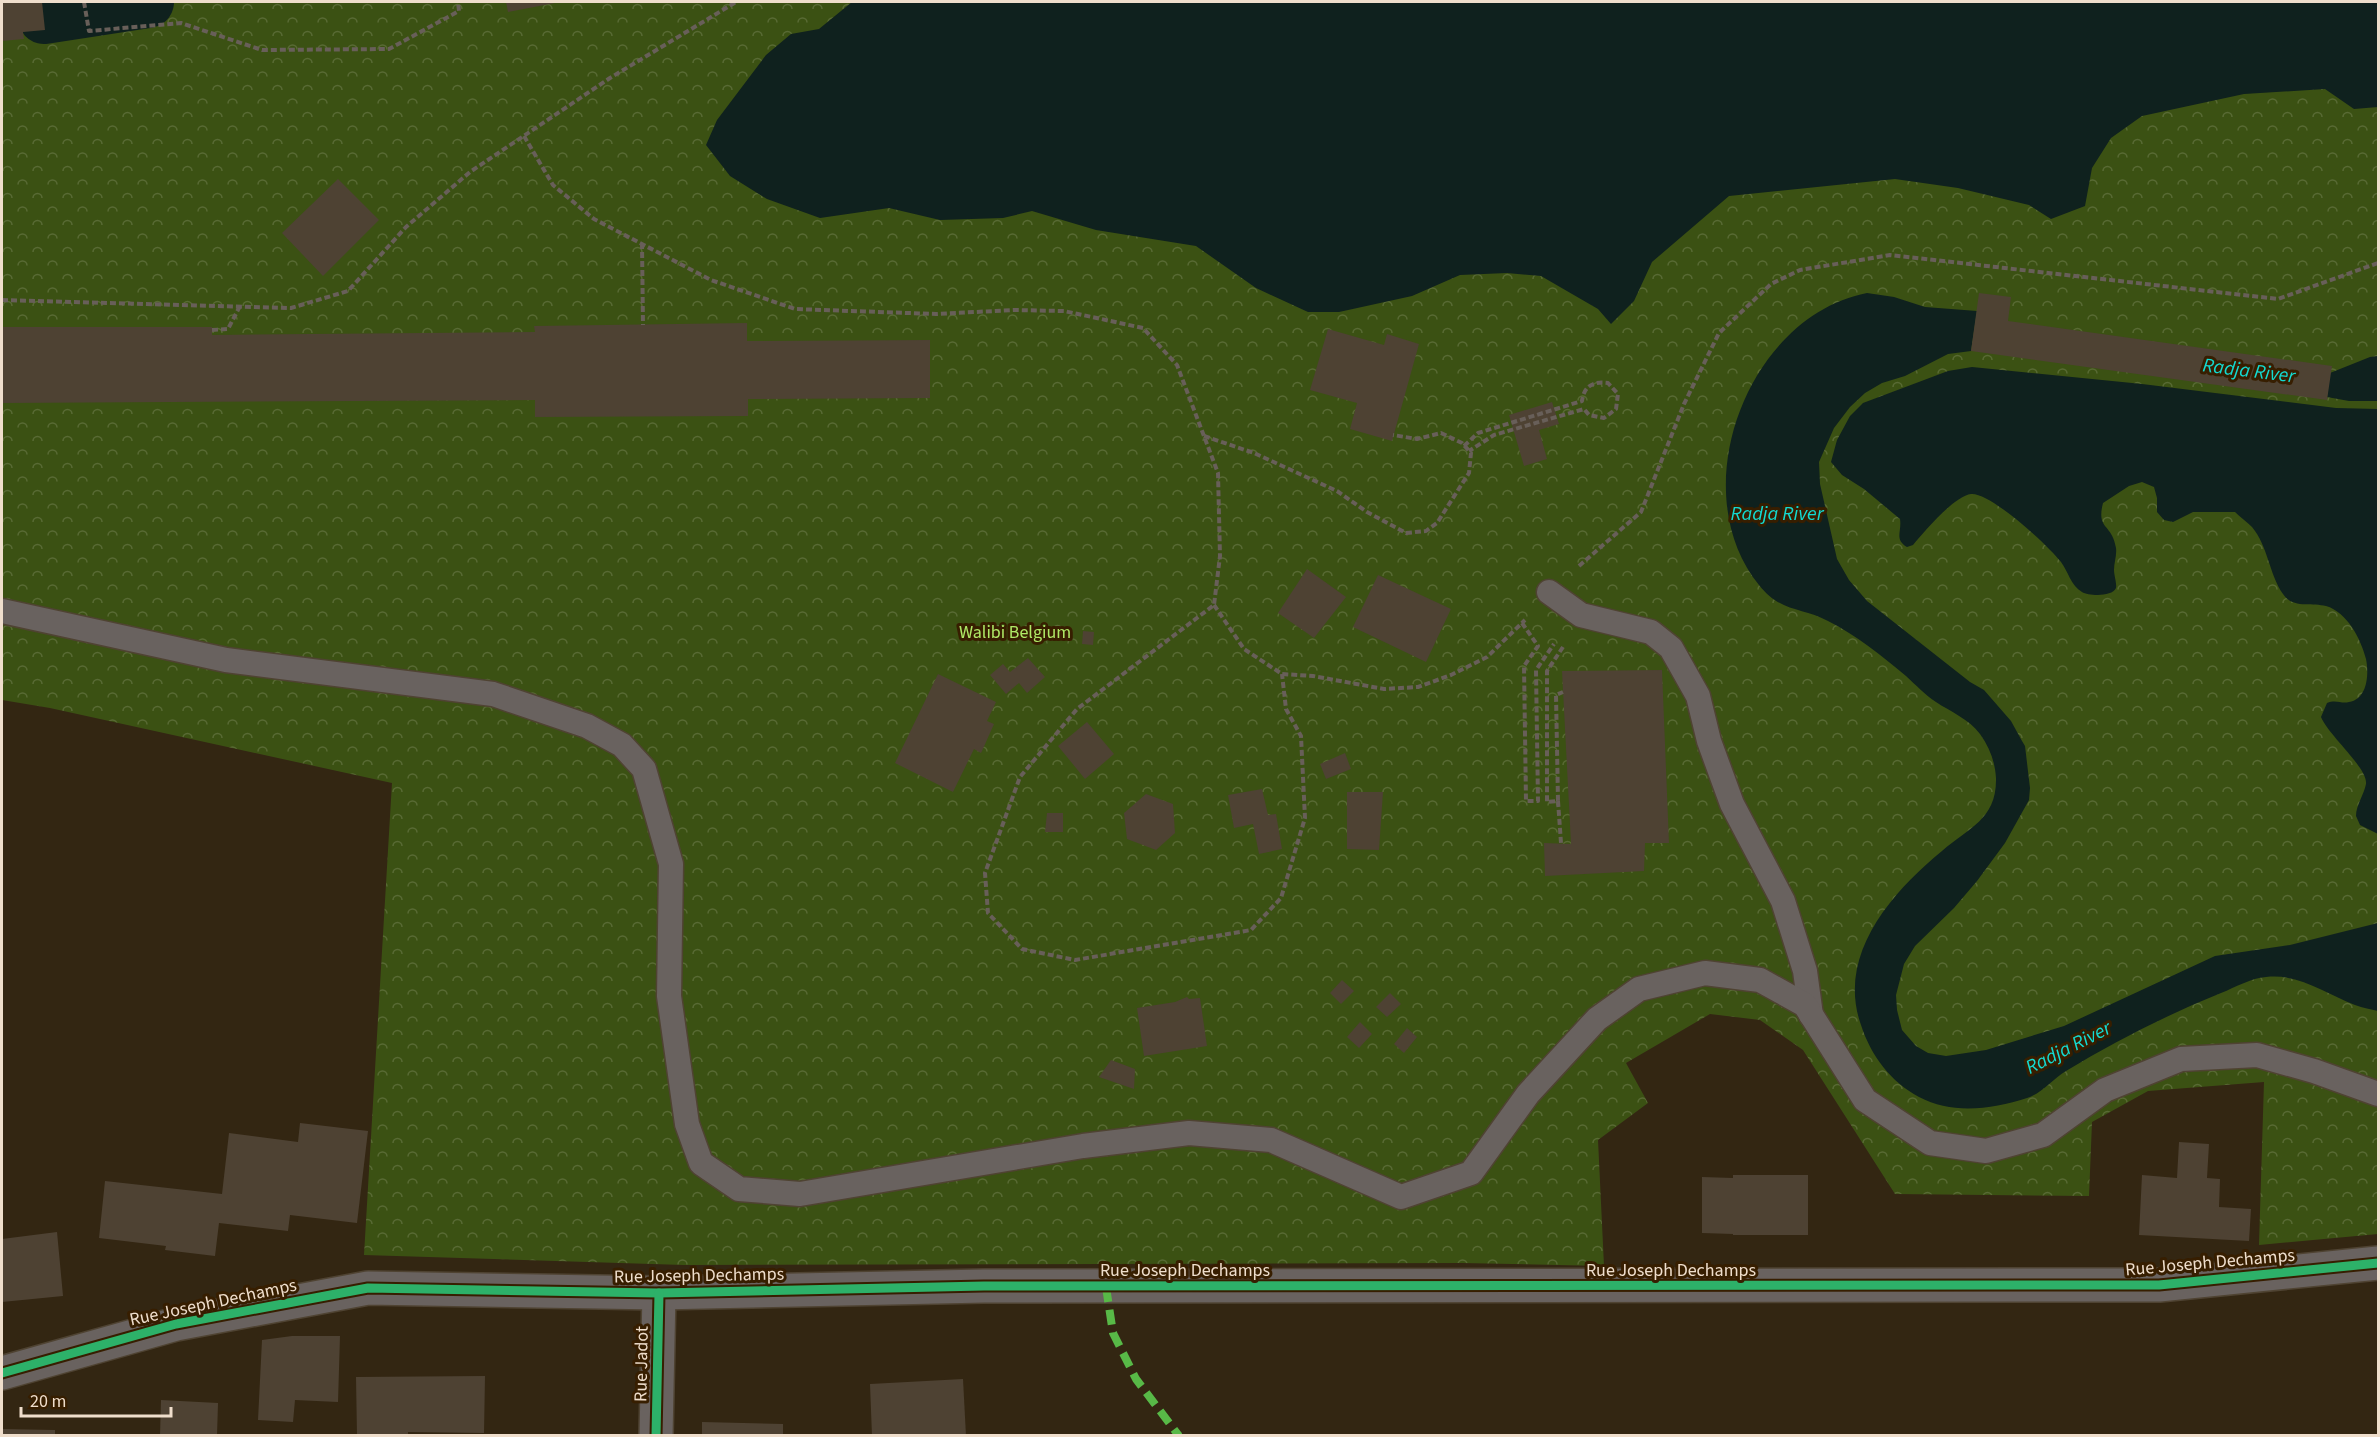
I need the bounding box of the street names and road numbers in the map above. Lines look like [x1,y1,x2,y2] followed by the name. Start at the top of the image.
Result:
[2124,1243,2296,1282] street label: Rue Joseph Dechamps
[1100,1258,1270,1283] street label: Rue Joseph Dechamps
[1586,1258,1756,1283] street label: Rue Joseph Dechamps
[614,1262,784,1289] street label: Rue Joseph Dechamps
[127,1273,299,1332] street label: Rue Joseph Dechamps
[628,1326,655,1402] street label: Rue Jadot

